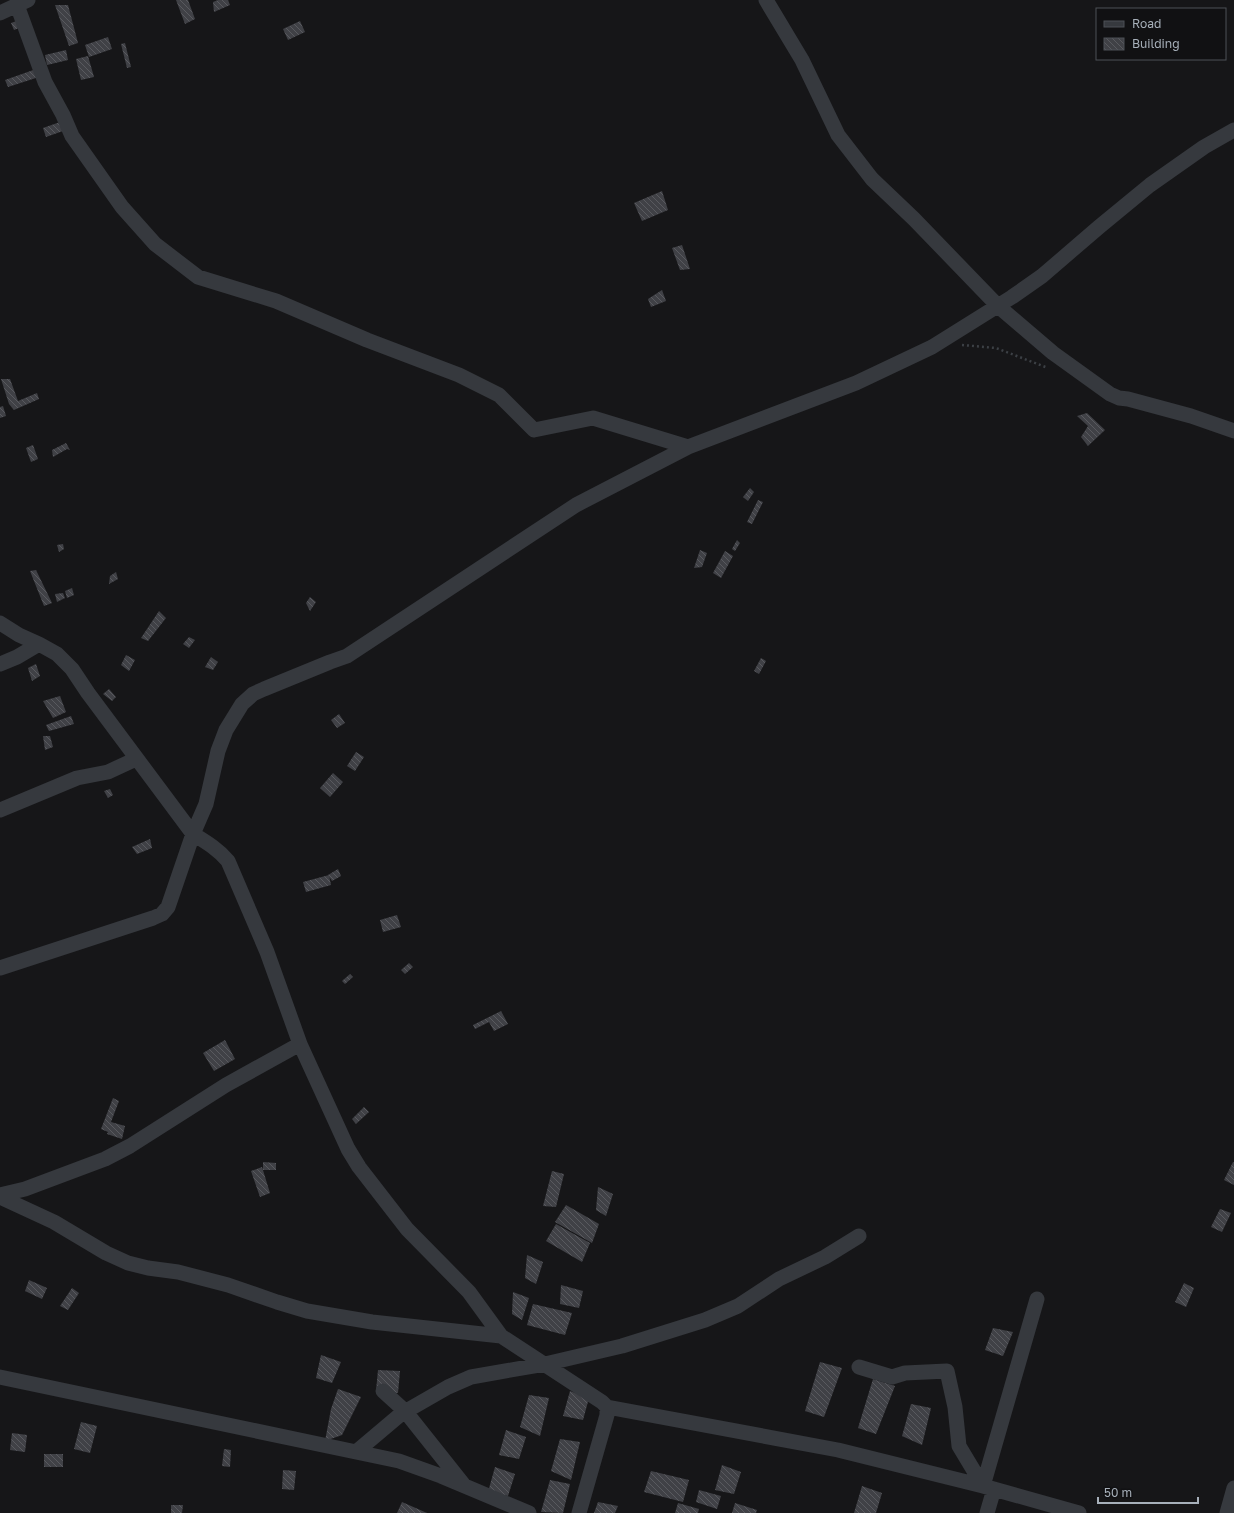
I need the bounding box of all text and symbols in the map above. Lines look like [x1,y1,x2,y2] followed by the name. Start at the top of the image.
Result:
[1096,8,1226,60] legend
[1132,16,1161,31] text: Road
[1132,36,1180,51] text: Building
[1098,1479,1198,1505] scale bar
[1104,1485,1132,1500] text: 50 m

